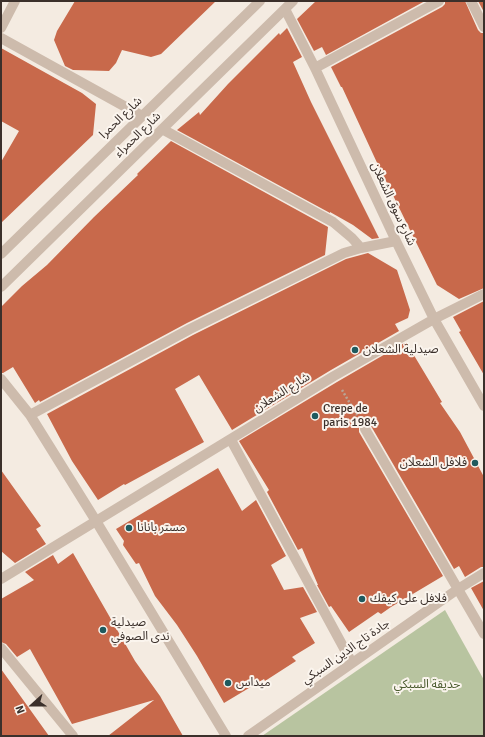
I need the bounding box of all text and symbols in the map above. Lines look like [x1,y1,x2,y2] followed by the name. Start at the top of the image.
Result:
[97,94,145,142] street label: شارع الحمرا
[112,109,164,161] street label: شارع الحمراء
[367,160,419,248] street label: شارع سوق الشعلان
[363,343,439,357] place label: صيدلية الشعلان
[350,345,360,355] marker: صيدلية الشعلان
[251,370,313,416] street label: شارع الشعلان
[323,402,377,430] place label: Crepe de paris 1984
[310,411,320,421] marker: Crepe de paris 1984
[400,456,467,470] place label: فلافل الشعلان
[470,458,480,468] marker: فلافل الشعلان
[137,521,186,535] place label: مستر بانانا
[124,523,134,533] marker: مستر بانانا
[370,592,447,606] place label: فلافل على كيفك
[357,594,367,604] marker: فلافل على كيفك
[111,616,170,644] place label: صيدلية ندى الصوفي
[299,616,393,688] street label: جادة تاج الدين السبكي
[98,625,108,635] marker: صيدلية ندى الصوفي
[236,676,271,690] place label: ميداس
[223,678,233,688] marker: ميداس
[394,678,460,692] park label: حديقة السبكي
[12,685,52,725] north arrow
[13,704,28,715] text: N

